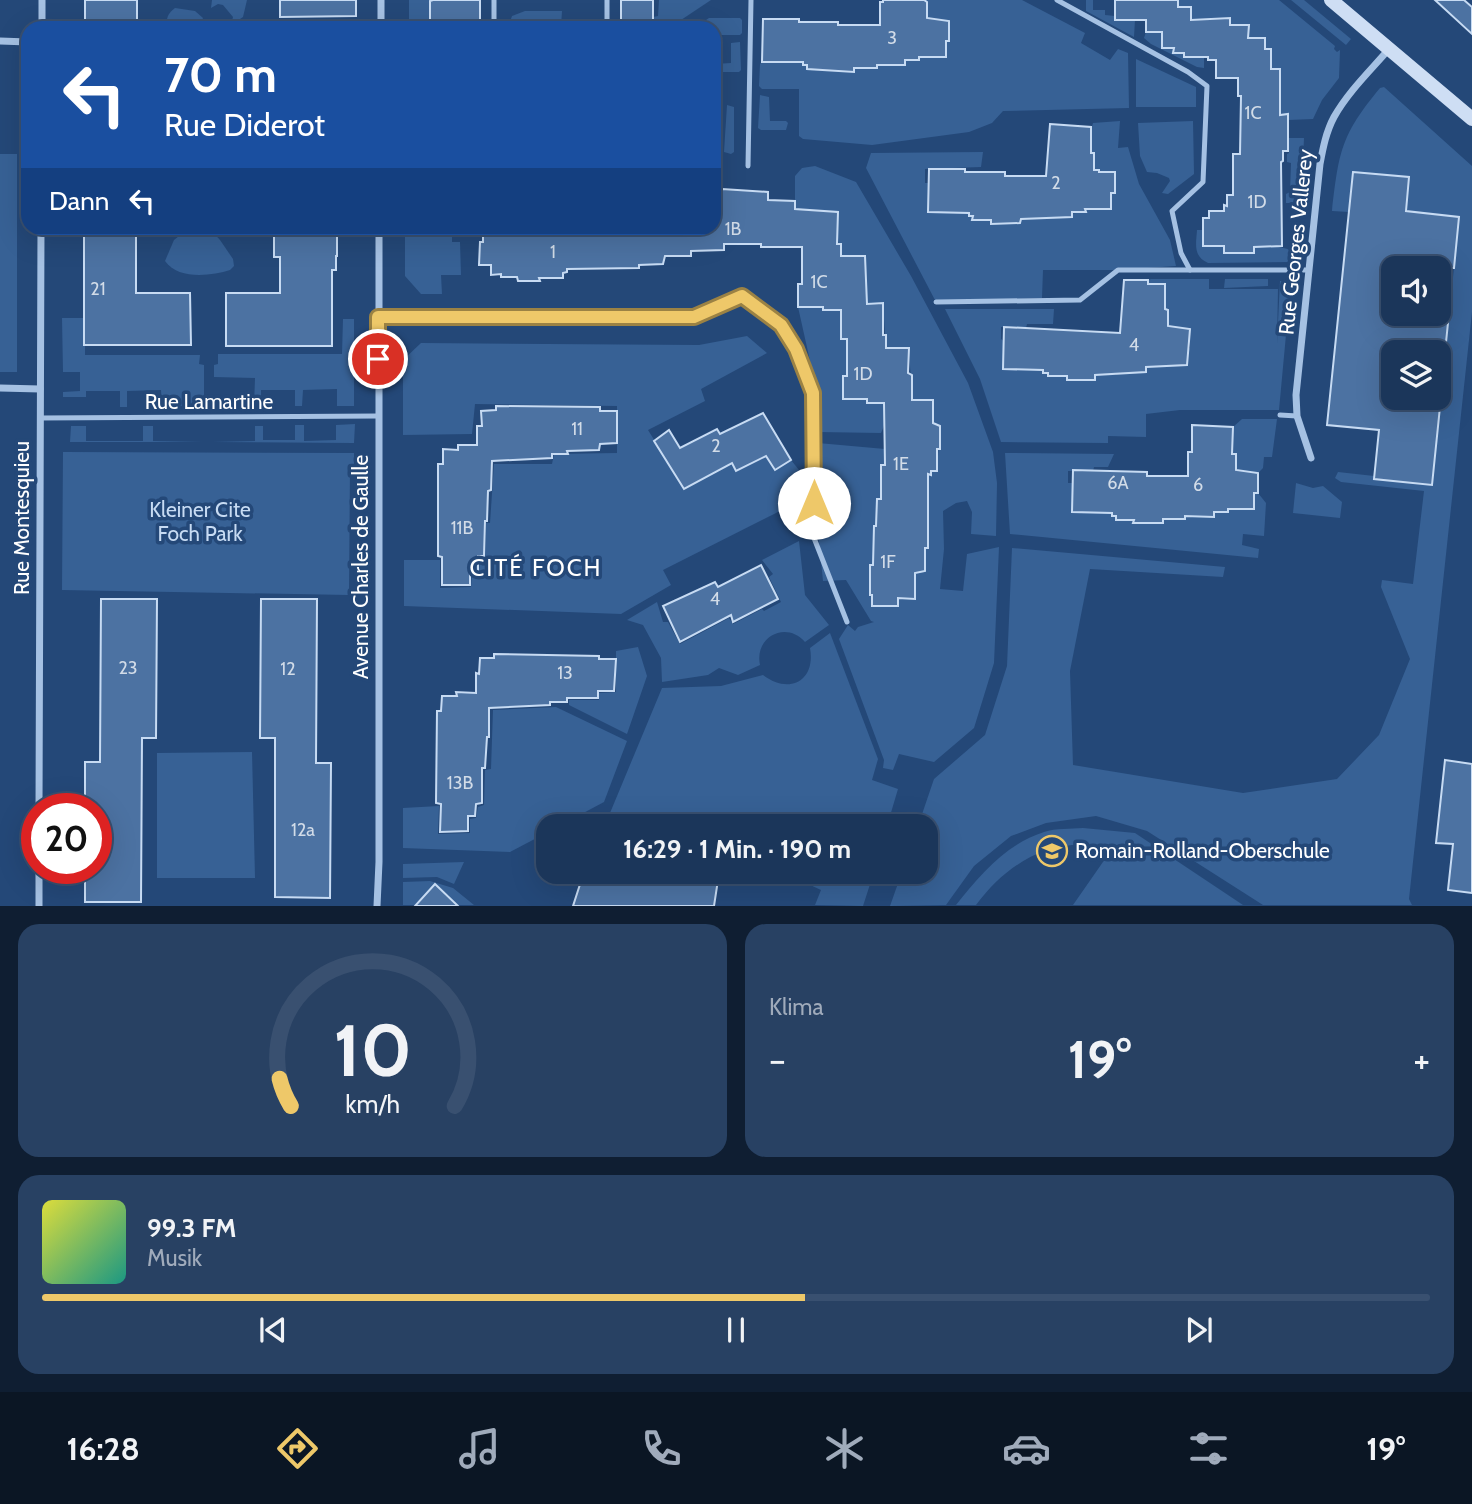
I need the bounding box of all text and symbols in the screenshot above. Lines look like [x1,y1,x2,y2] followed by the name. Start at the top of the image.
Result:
[887,27,897,49] house number: 3
[164,45,277,104] text: 70 m
[49,49,140,140] icon: left
[1245,102,1261,124] house number: 1C
[164,105,325,144] text: Rue Diderot
[1273,147,1318,336] street label: Rue Georges Vallerey
[1051,172,1061,194] house number: 2
[123,182,161,220] icon: left
[49,185,109,217] text: Dann
[1248,191,1266,213] house number: 1D
[725,218,742,240] house number: 1B
[550,241,556,263] house number: 1
[1381,256,1451,410] map controls
[1381,256,1451,326] button: sound
[811,271,827,293] house number: 1C
[90,278,106,300] house number: 21
[348,329,408,389] pin
[1129,334,1139,356] house number: 4
[359,340,397,378] icon: arrive
[1381,340,1451,410] button: layers
[854,363,872,385] house number: 1D
[145,389,274,414] street label: Rue Lamartine
[571,418,583,440] house number: 11
[711,435,721,457] house number: 2
[9,441,34,595] street label: Rue Montesquieu
[893,453,909,475] house number: 1E
[348,455,373,679] street label: Avenue Charles de Gaulle
[777,466,851,540] position arrow
[1107,472,1129,494] house number: 6A
[1193,474,1203,496] house number: 6
[149,497,251,546] park label: Kleiner Cite Foch Park
[451,517,473,539] house number: 11B
[880,551,896,573] house number: 1F
[470,553,602,582] district label: CITÉ FOCH
[710,588,720,610] house number: 4
[118,657,138,679] house number: 23
[280,658,296,680] house number: 12
[557,662,573,684] house number: 13
[447,772,473,794] house number: 13B
[21,793,112,884] speed limit sign: 20
[291,819,315,841] house number: 12a
[623,833,851,865] text: 16:29 · 1 Min. · 190 m
[1035,834,1069,868] school or university icon: Romain-Rolland-Oberschule
[1075,838,1330,863] place label: Romain-Rolland-Oberschule
[769,993,824,1021] text: Klima
[333,1007,412,1095] text: 10
[1068,1028,1131,1091] text: 19°
[769,1036,786,1083] text: −
[1413,1036,1430,1083] text: +
[345,1089,400,1119] text: km/h
[147,1212,236,1244] text: 99.3 FM
[147,1244,202,1272] text: Musik
[254,1311,292,1349] icon: previous
[717,1311,755,1349] icon: pause
[1180,1311,1218,1349] icon: next
[273,1424,322,1473] icon: directions
[455,1424,504,1473] icon: music
[637,1424,686,1473] icon: phone
[820,1424,869,1473] icon: climate
[1002,1424,1051,1473] icon: car
[1184,1424,1233,1473] icon: filters
[67,1429,140,1468] text: 16:28
[1366,1429,1405,1468] text: 19°

